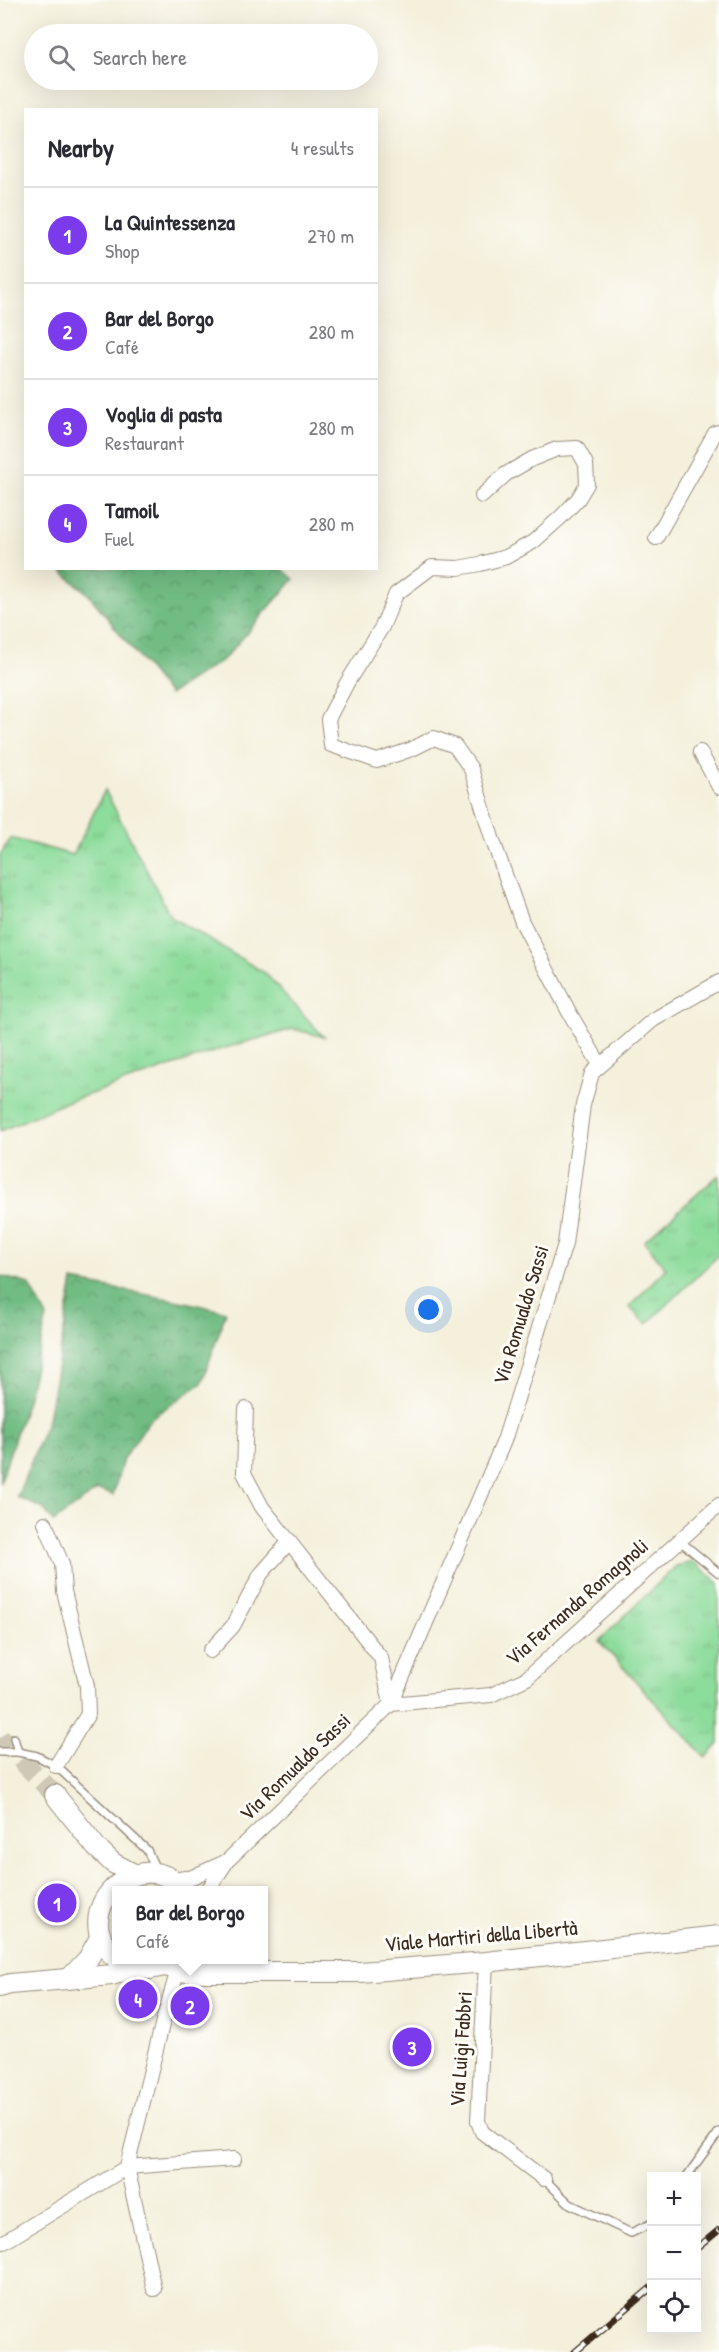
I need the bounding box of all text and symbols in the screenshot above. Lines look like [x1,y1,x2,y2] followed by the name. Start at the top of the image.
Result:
[24,24,378,90] search box
[45,41,78,74] icon: search
[93,42,187,72] text: Search here
[48,130,114,165] text: Nearby
[291,134,354,161] text: 4 results
[105,207,235,237] text: La Quintessenza
[64,222,71,249] text: 1
[308,222,354,249] text: 270 m
[105,237,139,264] text: Shop
[105,303,214,333] text: Bar del Borgo
[63,318,72,345] text: 2
[309,318,354,345] text: 280 m
[105,333,139,360] text: Café
[105,399,222,429] text: Voglia di pasta
[63,414,72,441] text: 3
[309,414,354,441] text: 280 m
[105,429,184,456] text: Restaurant
[105,495,159,525] text: Tamoil
[64,510,71,537] text: 4
[309,510,354,537] text: 280 m
[105,525,134,552] text: Fuel
[486,1242,555,1388] street label: Via Romualdo Sassi
[414,1295,443,1324] your location
[499,1531,654,1672] street label: Via Fernanda Romagnoli
[233,1706,357,1827] street label: Via Romualdo Sassi
[38,1880,76,1926] pin: 1
[112,1886,268,1964] popup
[136,1897,244,1927] text: Bar del Borgo
[383,1913,579,1958] street label: Viale Martiri della Libertà
[136,1927,170,1954] text: Café
[118,1976,158,2022] pin: 4
[170,1984,210,2028] pin: 2
[442,1990,479,2108] street label: Via Luigi Fabbri
[392,2024,432,2070] pin: 3
[647,2172,701,2334] map controls
[647,2172,701,2226] button: +
[647,2226,701,2280] button: −
[647,2280,701,2334] button: locate

